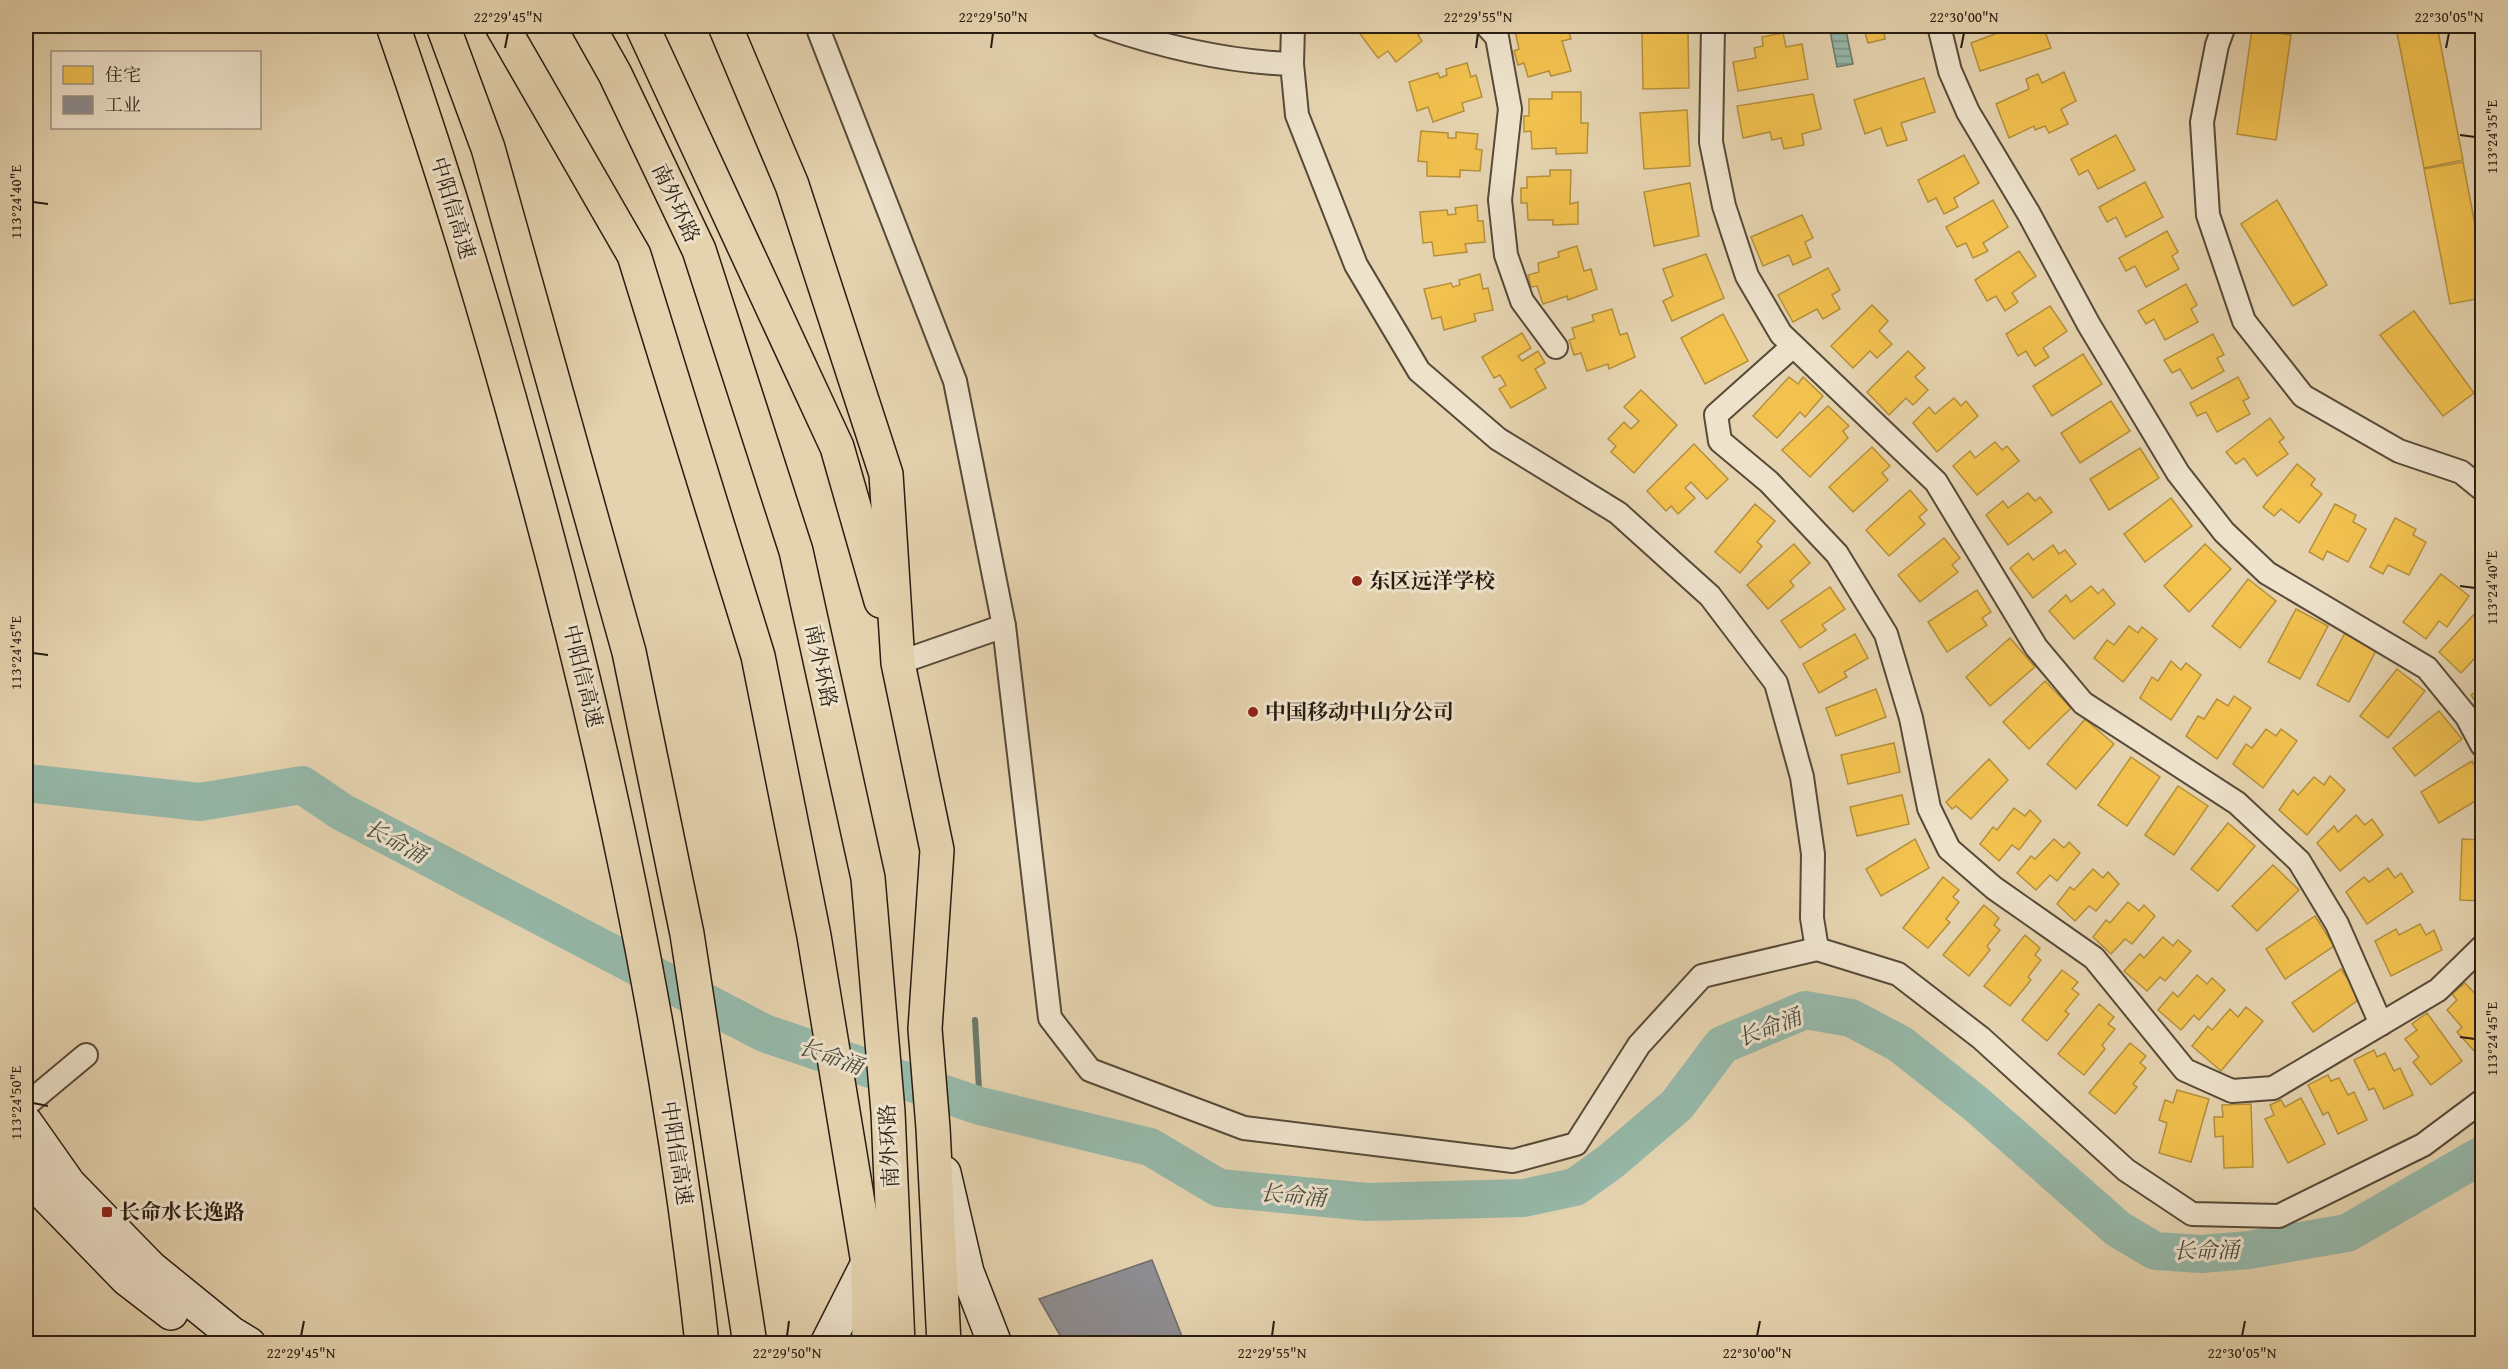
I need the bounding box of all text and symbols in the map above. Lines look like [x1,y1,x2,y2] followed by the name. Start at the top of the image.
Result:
[474,6,543,27] text: 22°29'45"N
[959,6,1028,27] text: 22°29'50"N
[1444,6,1513,27] text: 22°29'55"N
[1930,6,1999,27] text: 22°30'00"N
[2415,6,2484,27] text: 22°30'05"N
[51,51,261,129] legend
[105,61,141,88] text: 住宅
[105,91,141,118] text: 工业
[2481,100,2502,174] text: 113°24'35"E
[423,153,484,263] street label: 中阳信高速
[645,158,708,247] street label: 南外环路
[5,165,26,239] text: 113°24'40"E
[2481,551,2502,625] text: 113°24'40"E
[1369,565,1495,596] place label: 东区远洋学校
[1350,574,1364,588] marker: 东区远洋学校
[5,616,26,690] text: 113°24'45"E
[556,621,611,731] street label: 中阳信高速
[798,622,845,710] street label: 南外环路
[1265,696,1454,727] place label: 中国移动中山分公司
[1246,705,1260,719] marker: 中国移动中山分公司
[359,811,435,872] water label: 长命涌
[1732,999,1808,1054] water label: 长命涌
[2481,1002,2502,1076] text: 113°24'45"E
[795,1030,870,1083] water label: 长命涌
[5,1066,26,1140] text: 113°24'50"E
[654,1099,701,1207] street label: 中阳信高速
[871,1103,906,1189] street label: 南外环路
[1259,1176,1330,1214] water label: 长命涌
[119,1196,245,1227] place label: 长命水长逸路
[100,1205,114,1219] marker: 长命水长逸路
[2173,1233,2242,1267] water label: 长命涌
[267,1342,336,1363] text: 22°29'45"N
[753,1342,822,1363] text: 22°29'50"N
[1238,1342,1307,1363] text: 22°29'55"N
[1723,1342,1792,1363] text: 22°30'00"N
[2208,1342,2277,1363] text: 22°30'05"N

